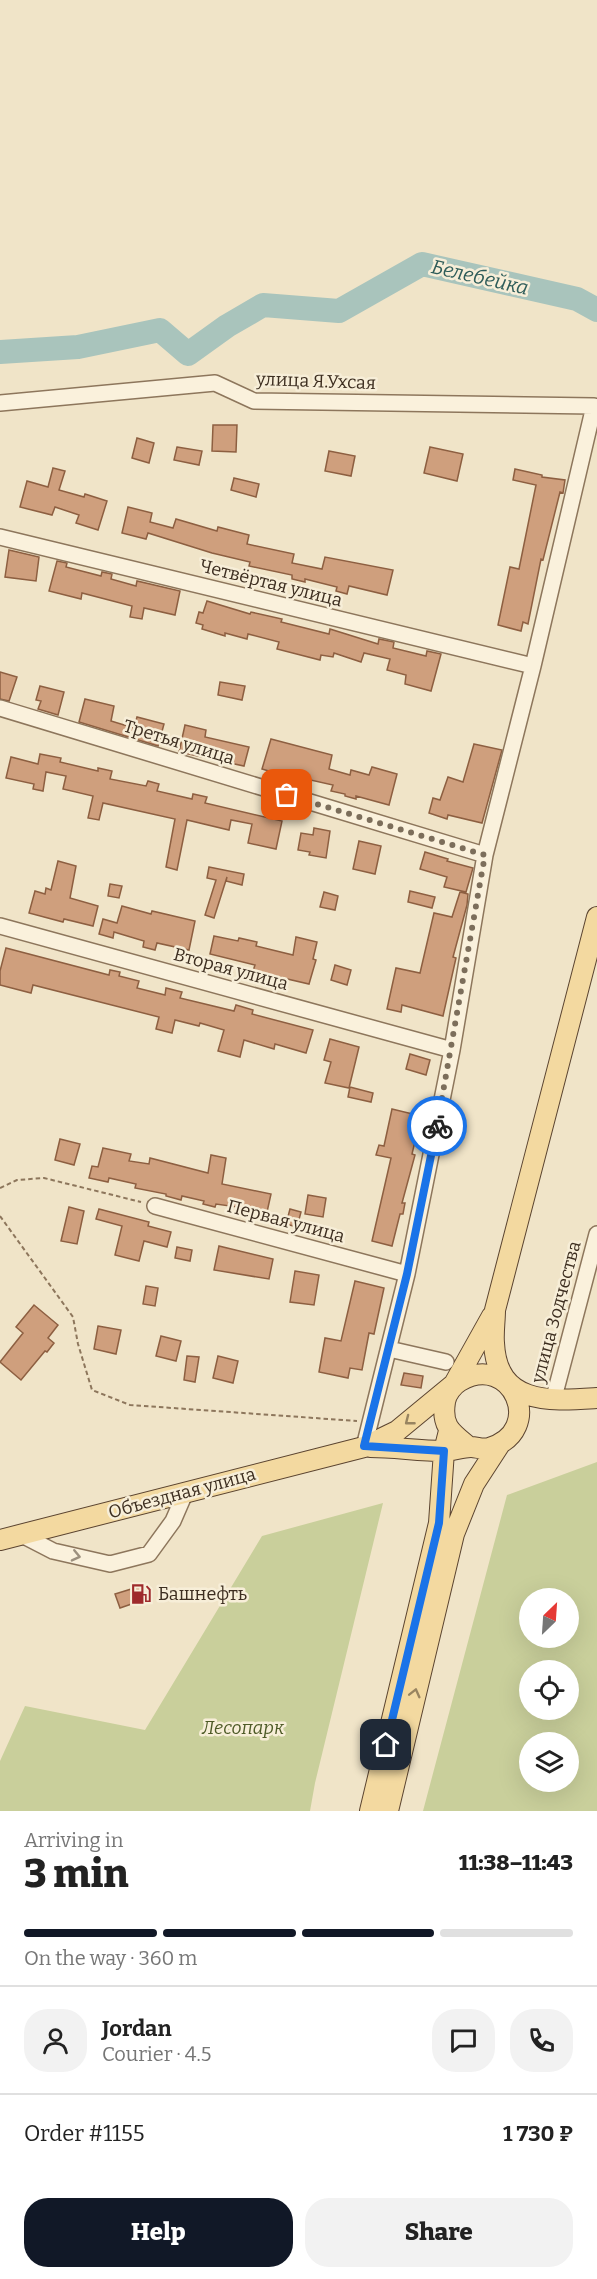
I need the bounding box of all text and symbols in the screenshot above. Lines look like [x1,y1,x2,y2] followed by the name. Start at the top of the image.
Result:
[429,254,531,300] water label: Белебейка
[255,368,376,394] street label: улица Я.Ухсая
[197,555,345,611] street label: Четвёртая улица
[121,715,237,769] street label: Третья улица
[261,769,312,820] pin
[270,778,303,811] icon: bag
[171,943,291,995] street label: Вторая улица
[407,1096,467,1156] courier
[421,1110,454,1143] icon: bike
[225,1195,347,1247] street label: Первая улица
[526,1238,586,1386] street label: улица Зодчества
[405,1414,416,1425] one-way arrow
[106,1463,258,1523] street label: Объездная улица
[71,1549,81,1562] one-way arrow
[129,1582,153,1606] fuel station icon: Башнефть
[158,1583,247,1605] place label: Башнефть
[519,1588,579,1648] north arrow
[519,1588,579,1792] map controls
[519,1660,579,1720] button: locate
[408,1688,421,1698] one-way arrow
[201,1717,285,1739] park label: Лесопарк
[360,1719,411,1770] pin
[369,1728,402,1761] icon: home
[519,1732,579,1792] button: layers
[24,1828,123,1852] text: Arriving in
[459,1849,573,1876] text: 11:38–11:43
[24,1851,129,1897] text: 3 min
[24,1946,197,1970] text: On the way · 360 m
[24,2009,87,2072] button: person
[432,2009,495,2072] button: chat
[510,2009,573,2072] button: phone
[102,2015,172,2042] text: Jordan
[102,2042,211,2066] text: Courier · 4.5
[24,2120,145,2147] text: Order #1155
[503,2120,573,2147] text: 1 730 ₽
[24,2198,293,2267] button: Help
[305,2198,573,2267] button: Share

